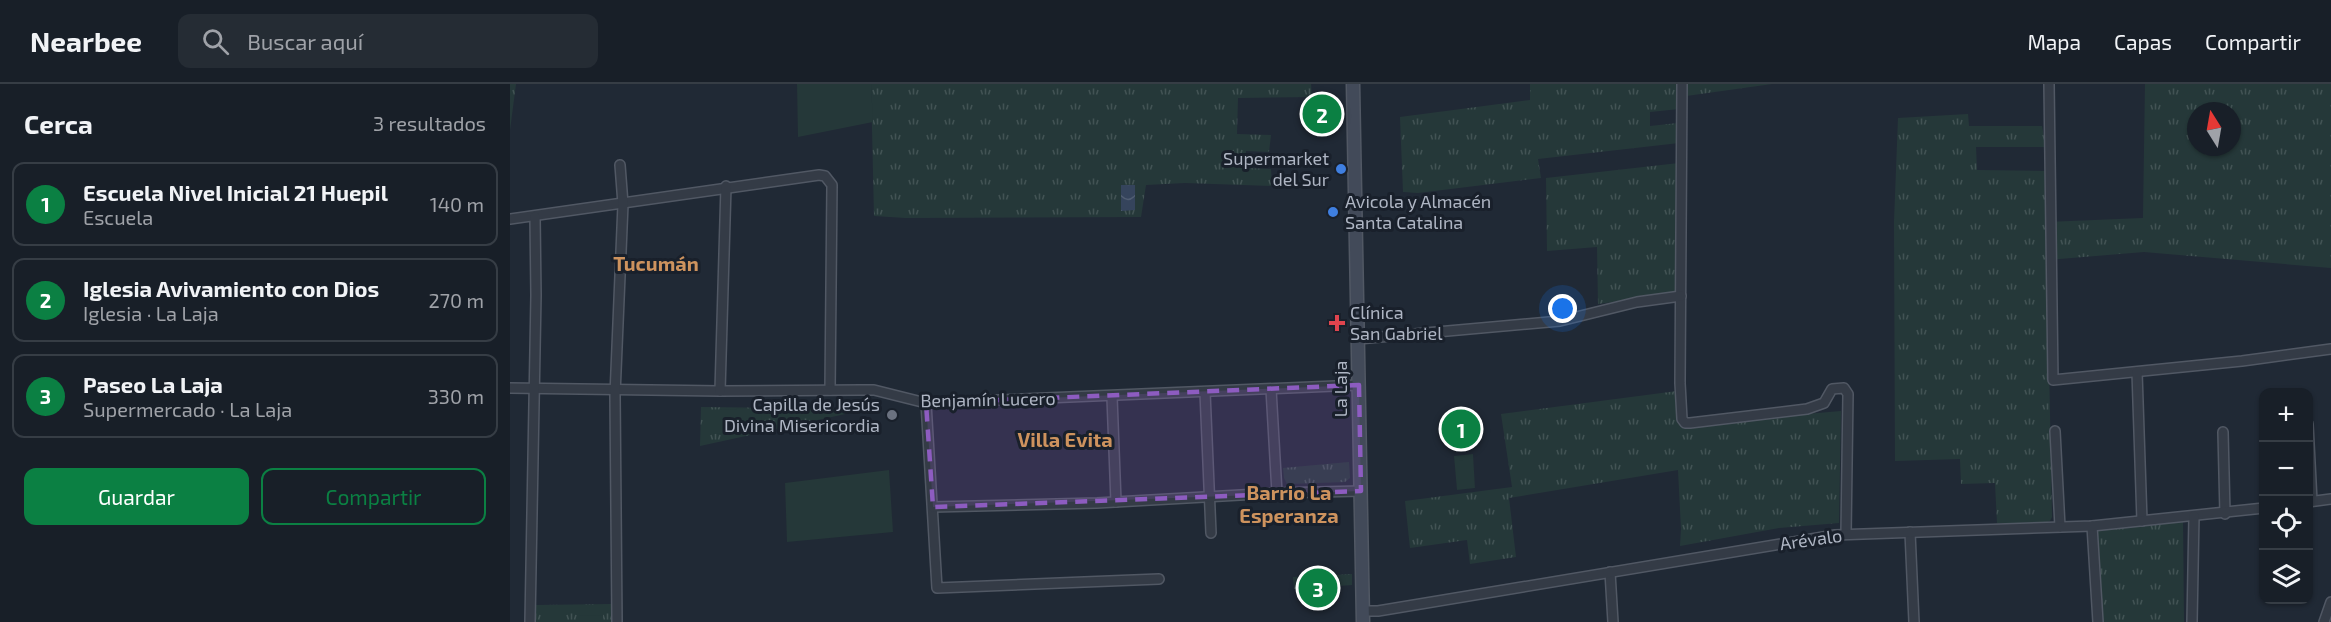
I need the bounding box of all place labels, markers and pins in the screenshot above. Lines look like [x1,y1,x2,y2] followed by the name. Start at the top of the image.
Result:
[1302,92,1342,136] pin: 2
[1223,147,1329,190] place label: Supermarket del Sur
[1334,162,1348,176] marker: Supermarket del Sur
[1345,190,1491,233] place label: Avicola y Almacén Santa Catalina
[1326,205,1340,219] marker: Avicola y Almacén Santa Catalina
[1350,301,1443,344] place label: Clínica San Gabriel
[1328,314,1346,332] marker: Clínica San Gabriel
[724,393,880,436] place label: Capilla de Jesús Divina Misericordia
[1442,406,1480,452] pin: 1
[885,408,899,422] marker: Capilla de Jesús Divina Misericordia
[1298,566,1338,610] pin: 3

